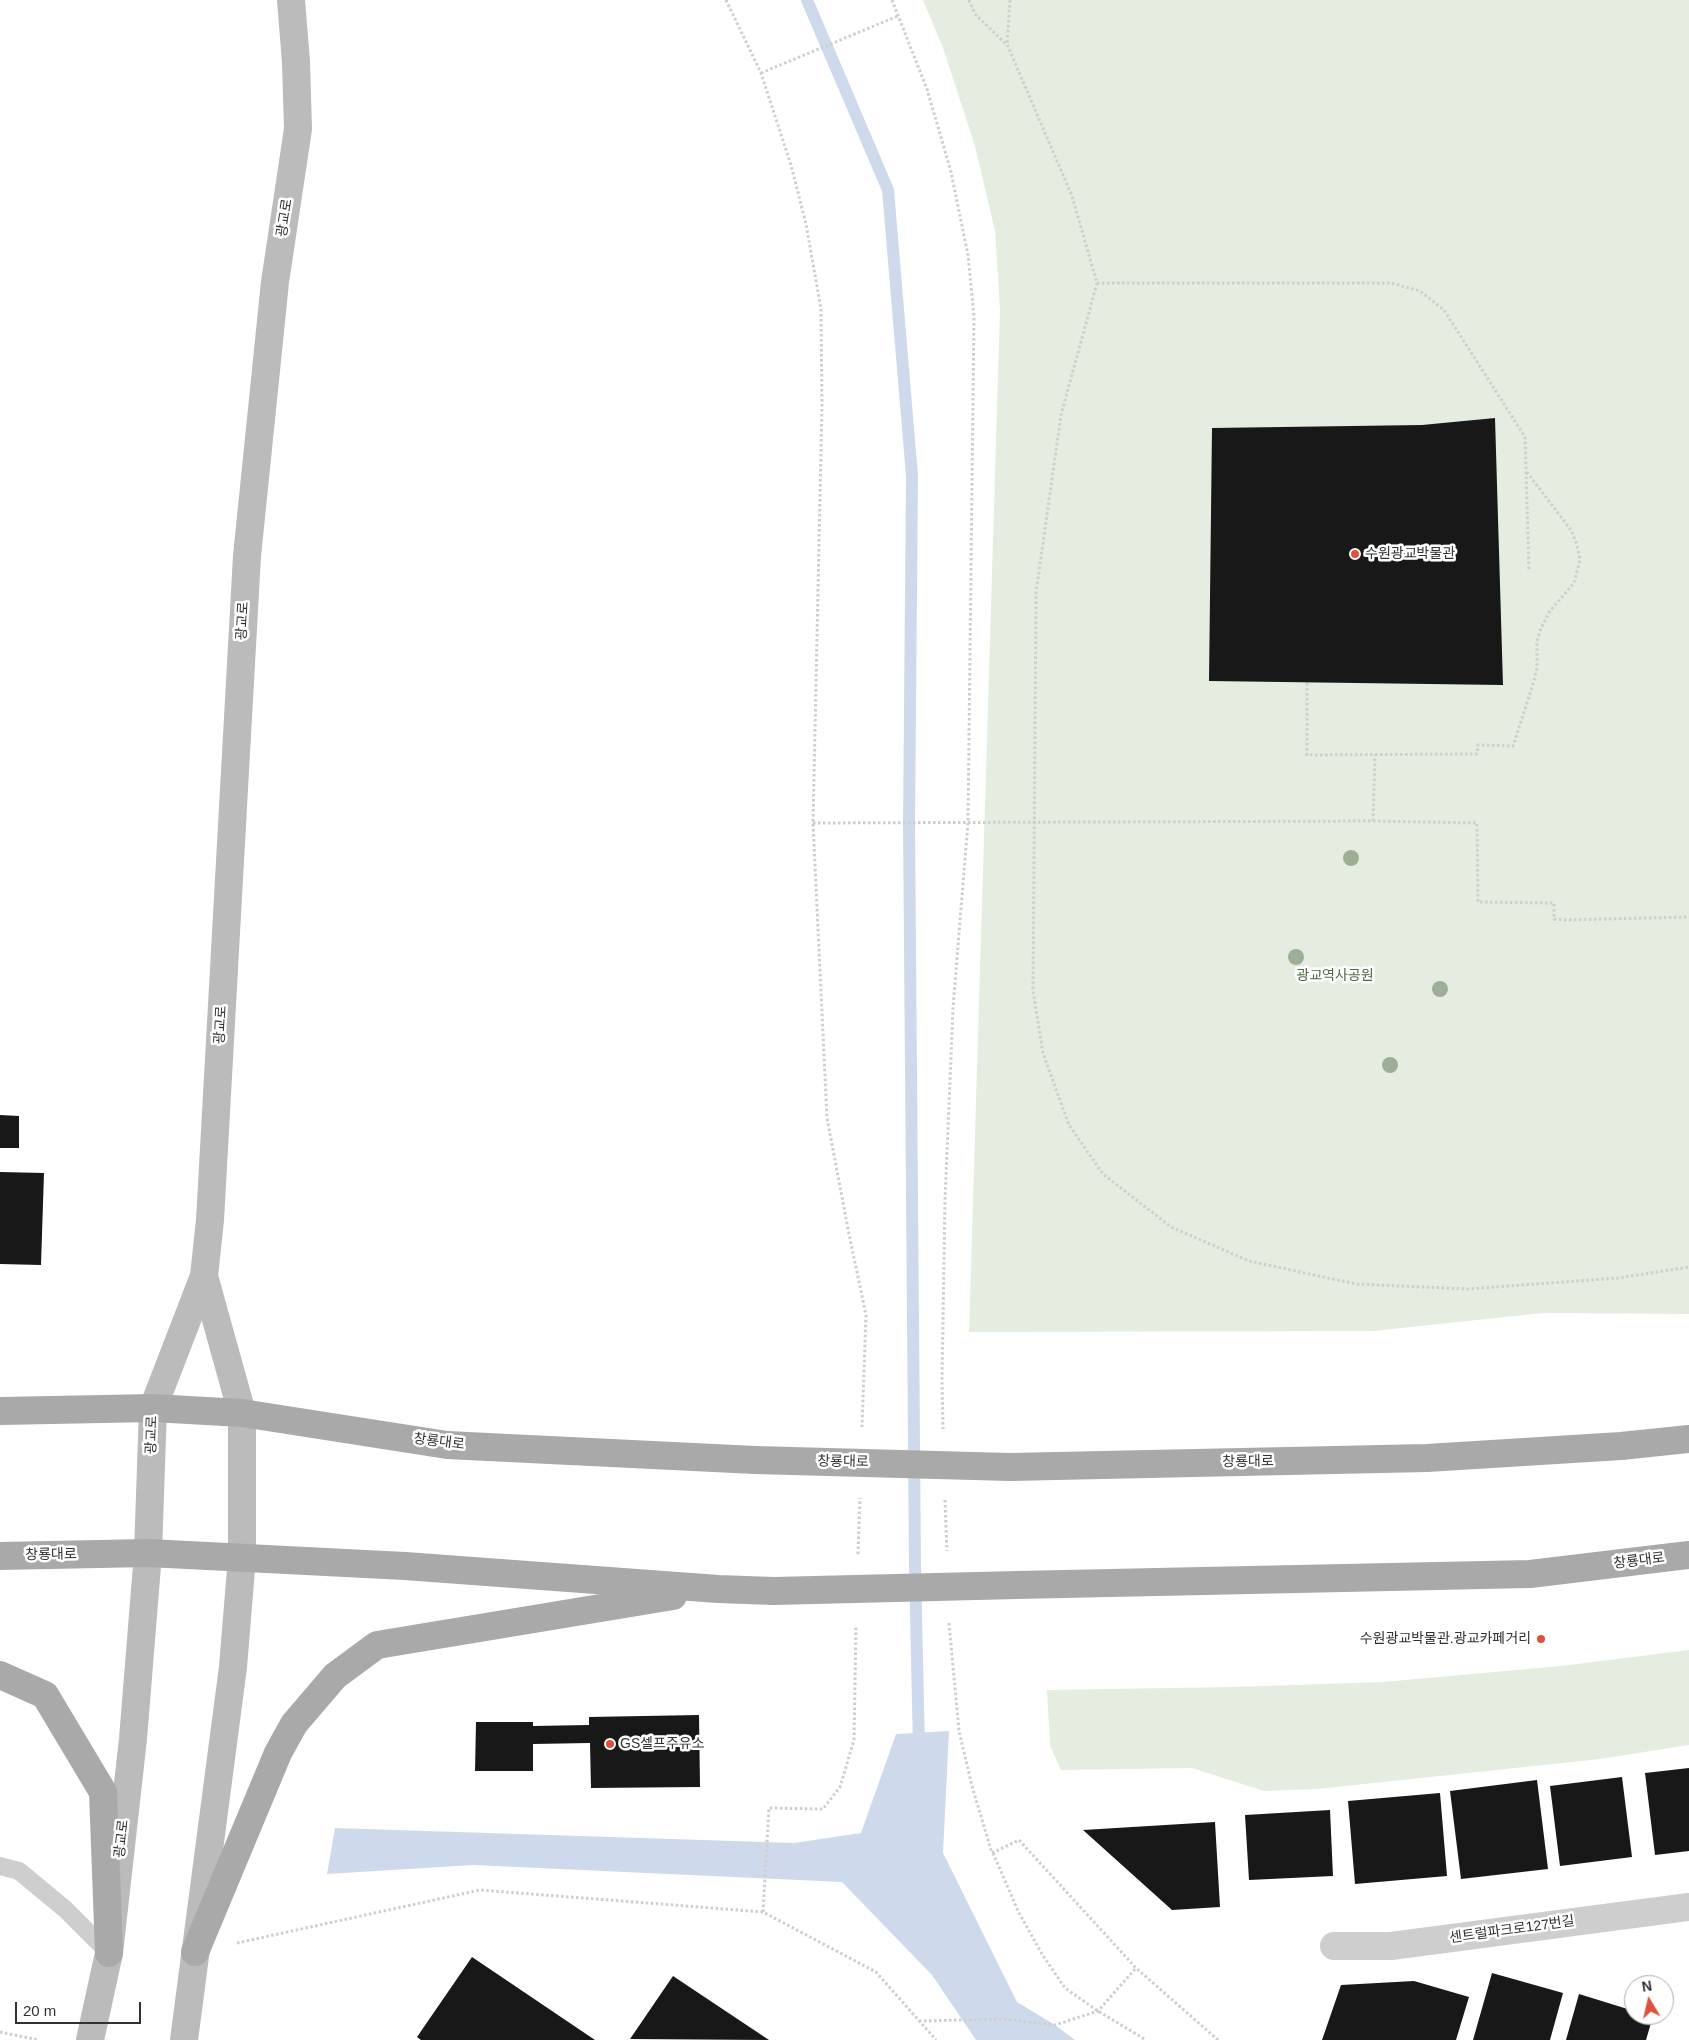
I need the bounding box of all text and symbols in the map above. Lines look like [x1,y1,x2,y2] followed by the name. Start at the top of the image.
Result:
[274,198,296,238] street label: 광교로
[1365,546,1455,562] place label: 수원광교박물관
[1349,548,1361,560] marker: 수원광교박물관
[234,601,252,641] street label: 광교로
[1296,968,1374,984] park label: 광교역사공원
[212,1005,230,1045] street label: 광교로
[143,1415,161,1455] street label: 광교로
[412,1431,466,1453] street label: 창룡대로
[817,1453,869,1471] street label: 창룡대로
[1222,1453,1274,1471] street label: 창룡대로
[25,1546,77,1564] street label: 창룡대로
[1612,1550,1666,1572] street label: 창룡대로
[1360,1631,1531,1647] place label: 수원광교박물관.광교카페거리
[1535,1633,1547,1645] marker: 수원광교박물관.광교카페거리
[620,1736,705,1752] place label: GS셀프주유소
[604,1738,616,1750] marker: GS셀프주유소
[112,1819,132,1859] street label: 광교로
[1448,1913,1576,1947] street label: 센트럴파크로127번길
[1624,1975,1674,2025] north arrow
[1641,1977,1653,1995] text: N
[18,1992,144,2024] scale bar
[23,2002,56,2019] text: 20 m

